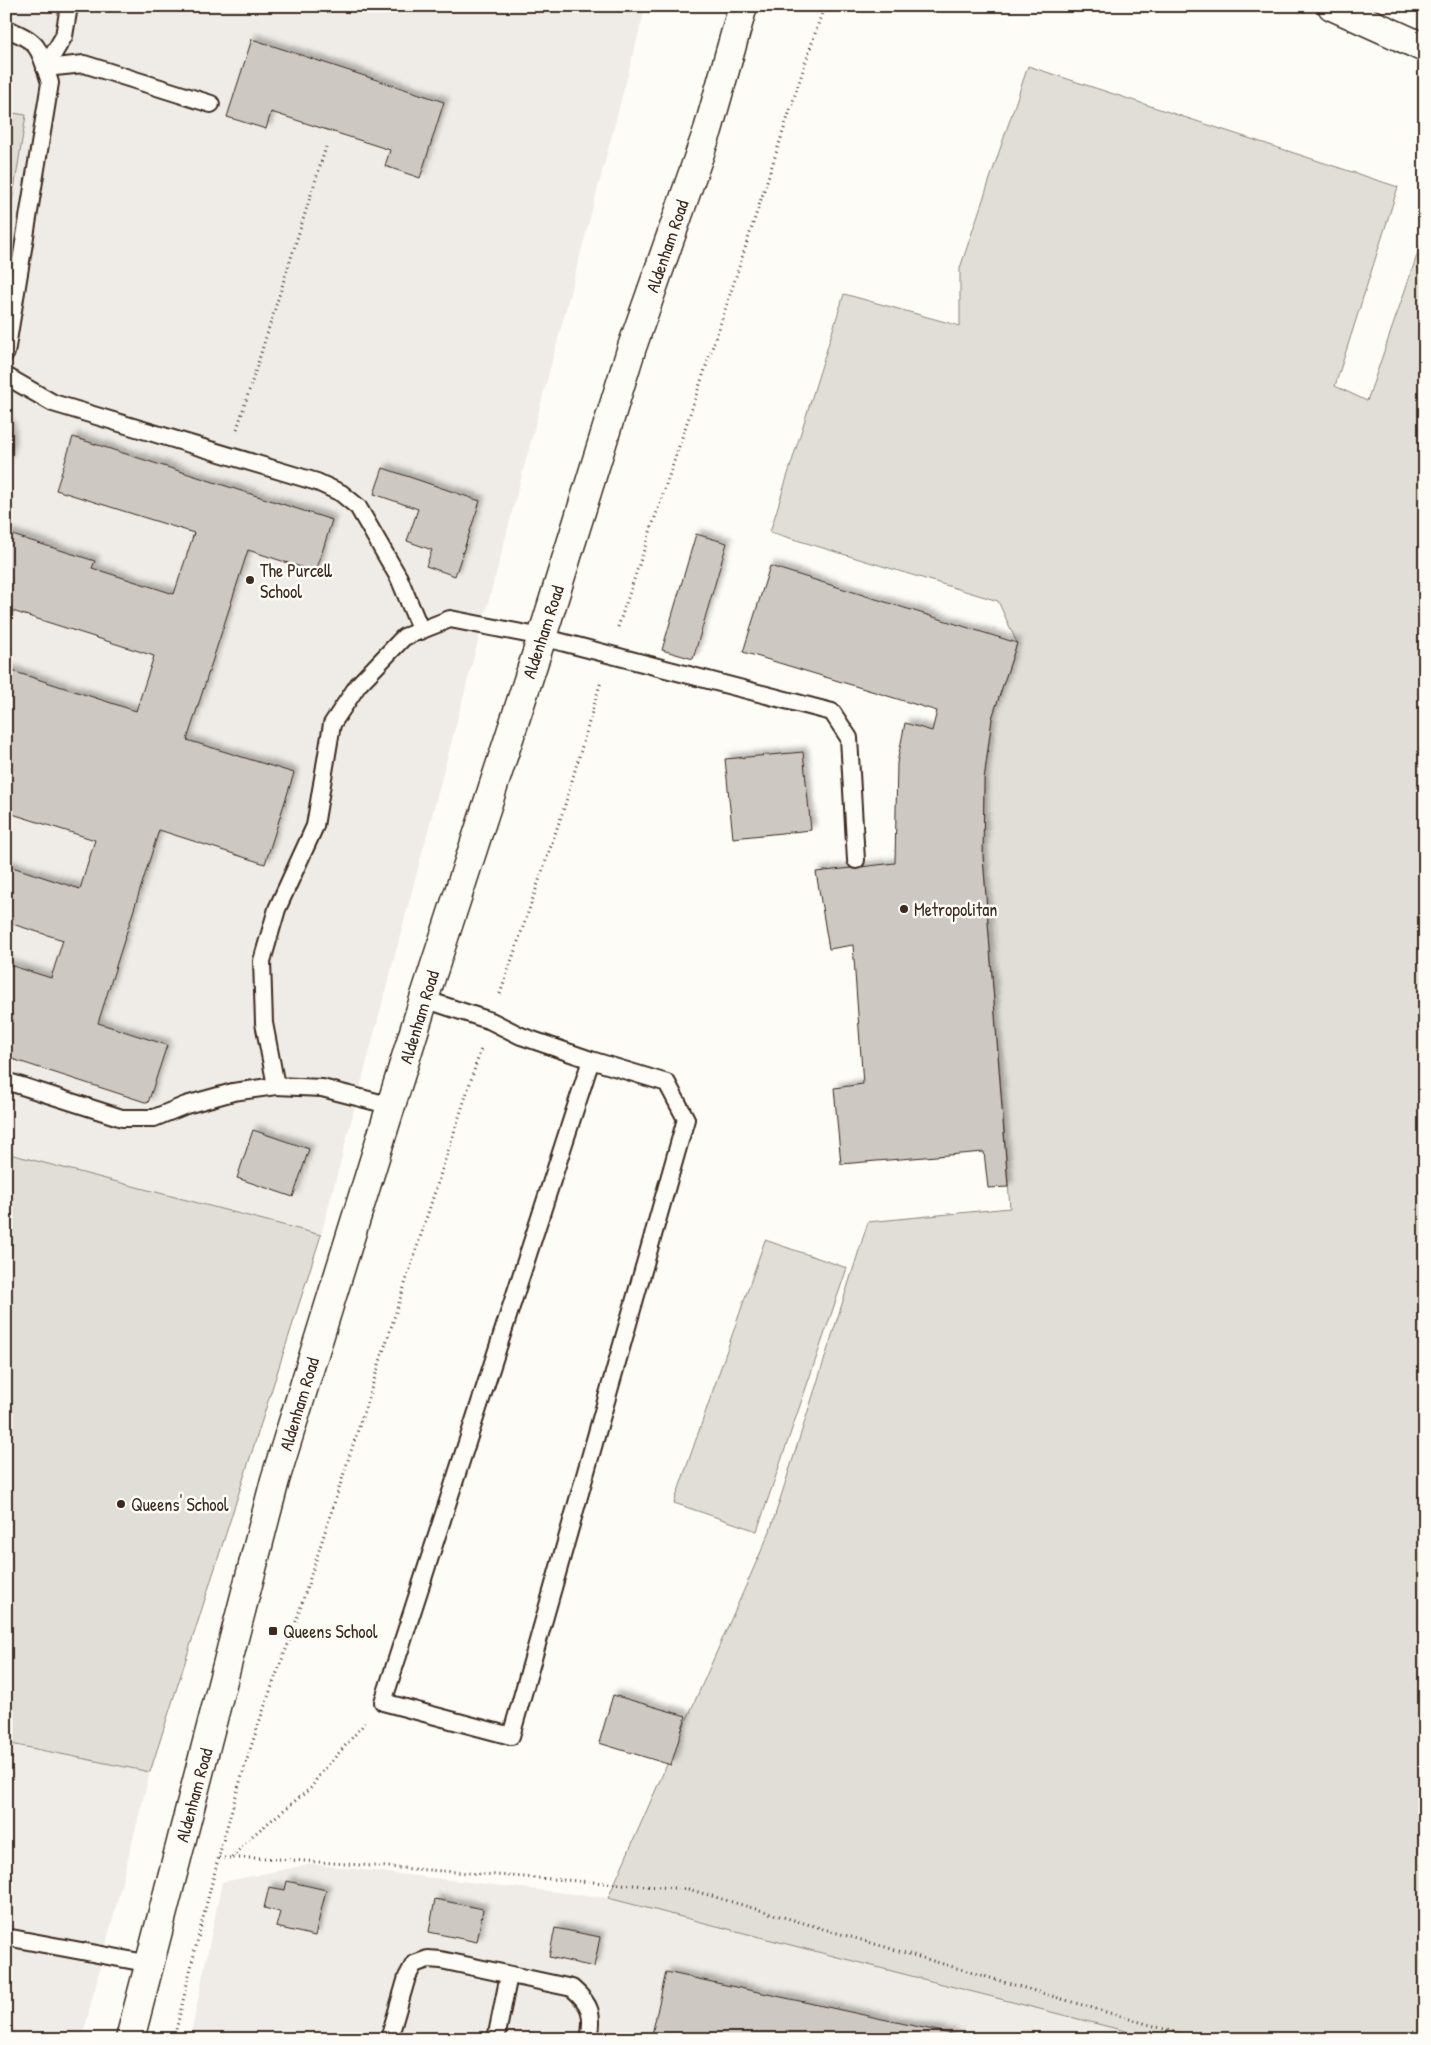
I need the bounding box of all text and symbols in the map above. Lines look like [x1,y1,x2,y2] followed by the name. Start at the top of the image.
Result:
[639,196,695,296] street label: Aldenham Road
[260,558,332,604] place label: The Purcell School
[244,574,256,586] marker: The Purcell School
[516,582,570,682] street label: Aldenham Road
[914,897,997,922] place label: Metropolitan
[898,903,910,915] marker: Metropolitan
[393,967,445,1067] street label: Aldenham Road
[273,1354,325,1454] street label: Aldenham Road
[131,1492,229,1517] place label: Queens' School
[115,1498,127,1510] marker: Queens' School
[283,1619,378,1644] place label: Queens School
[267,1625,279,1637] marker: Queens School
[169,1745,219,1845] street label: Aldenham Road

